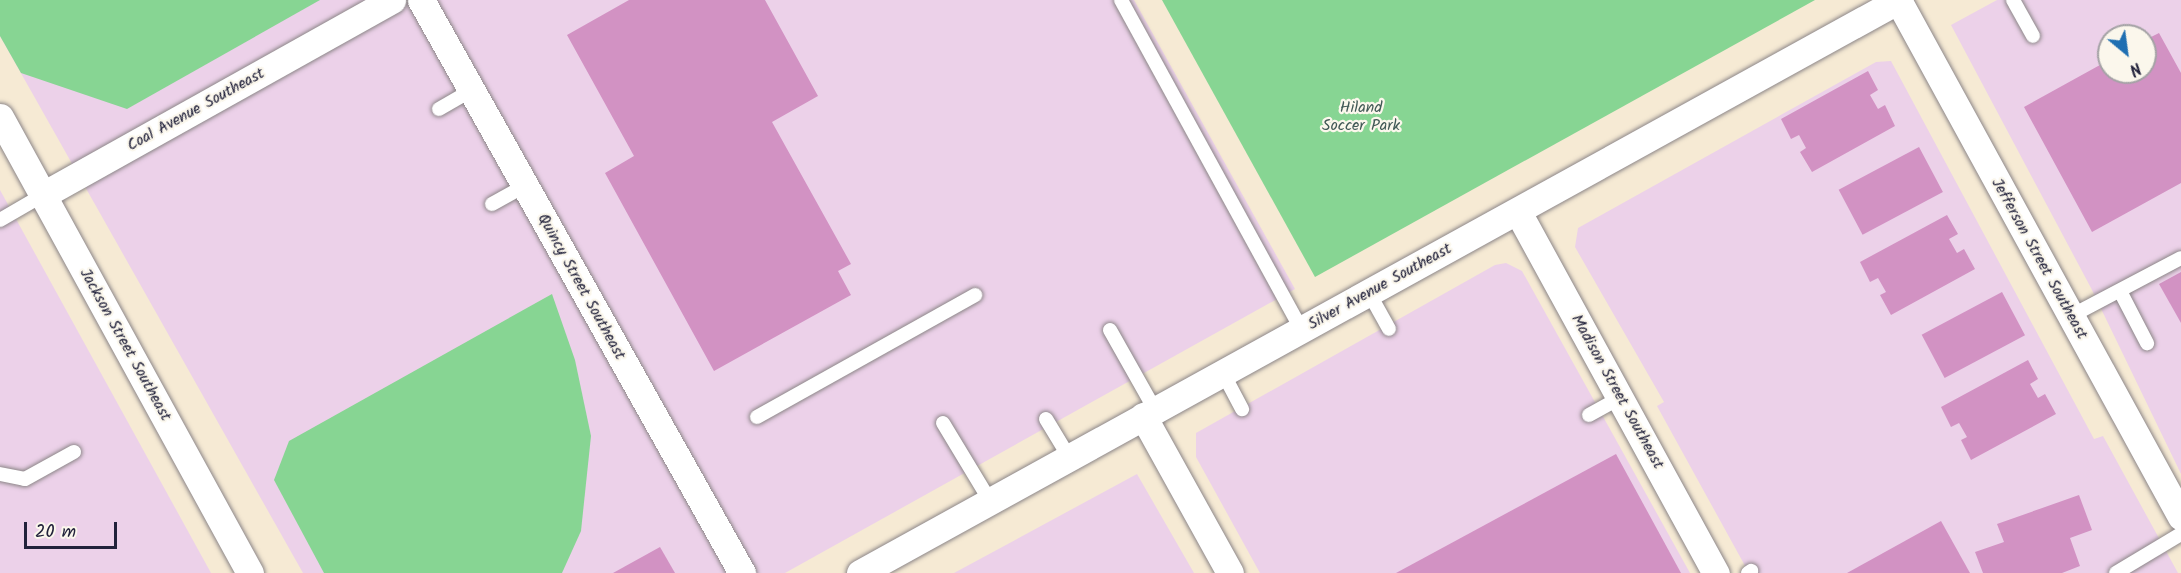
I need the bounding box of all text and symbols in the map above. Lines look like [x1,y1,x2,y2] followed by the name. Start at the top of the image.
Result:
[2097,24,2157,84] north arrow
[2125,55,2145,82] text: N
[124,64,268,156] street label: Coal Avenue Southeast
[1322,98,1400,136] park label: Hiland Soccer Park
[1987,175,2091,343] street label: Jefferson Street Southeast
[533,211,629,363] street label: Quincy Street Southeast
[1305,239,1455,335] street label: Silver Avenue Southeast
[75,265,175,425] street label: Jackson Street Southeast
[1566,311,1668,473] street label: Madison Street Southeast
[27,510,120,548] scale bar
[35,518,76,547] text: 20 m

